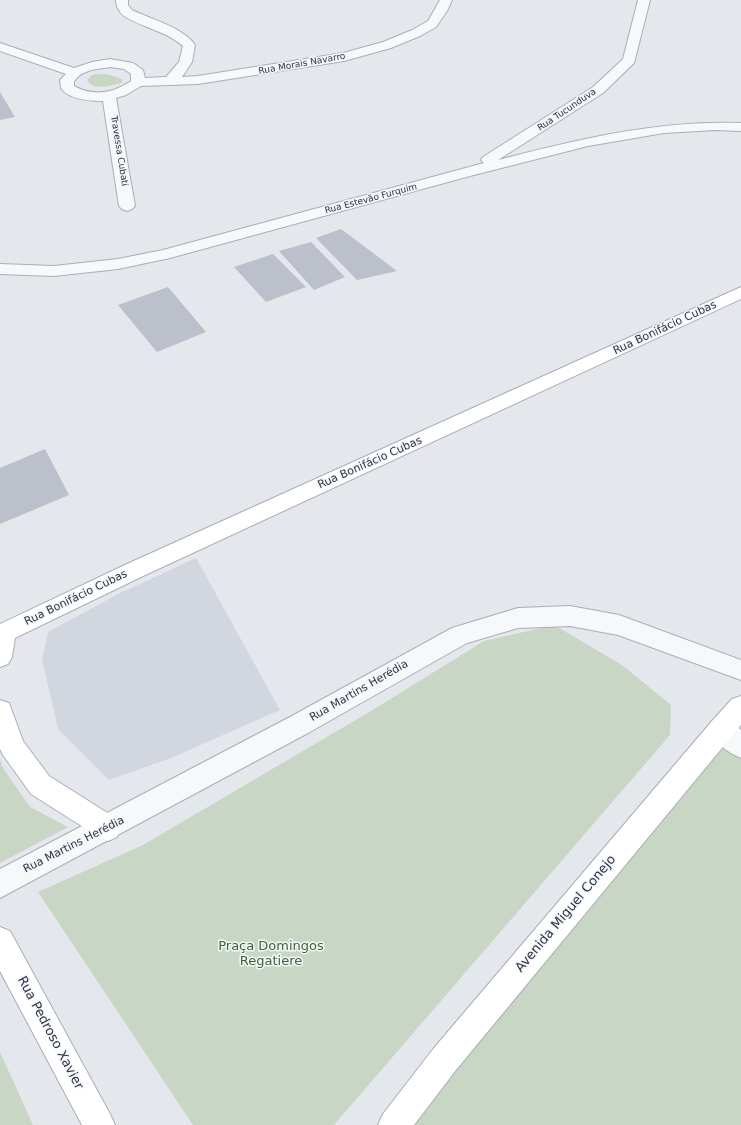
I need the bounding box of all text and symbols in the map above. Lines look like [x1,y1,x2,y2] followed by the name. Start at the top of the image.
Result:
[258,51,346,77] street label: Rua Morais Navarro
[536,86,598,134] street label: Rua Tucunduva
[108,115,130,187] street label: Travessa Cubati
[324,181,418,217] street label: Rua Estevão Furquim
[611,298,719,358] street label: Rua Bonifácio Cubas
[316,434,424,492] street label: Rua Bonifácio Cubas
[22,567,130,629] street label: Rua Bonifácio Cubas
[307,657,411,725] street label: Rua Martins Herédia
[21,814,127,876] street label: Rua Martins Herédia
[512,852,620,976] street label: Avenida Miguel Conejo
[218,939,324,970] park label: Praça Domingos Regatiere
[14,974,86,1092] street label: Rua Pedroso Xavier

